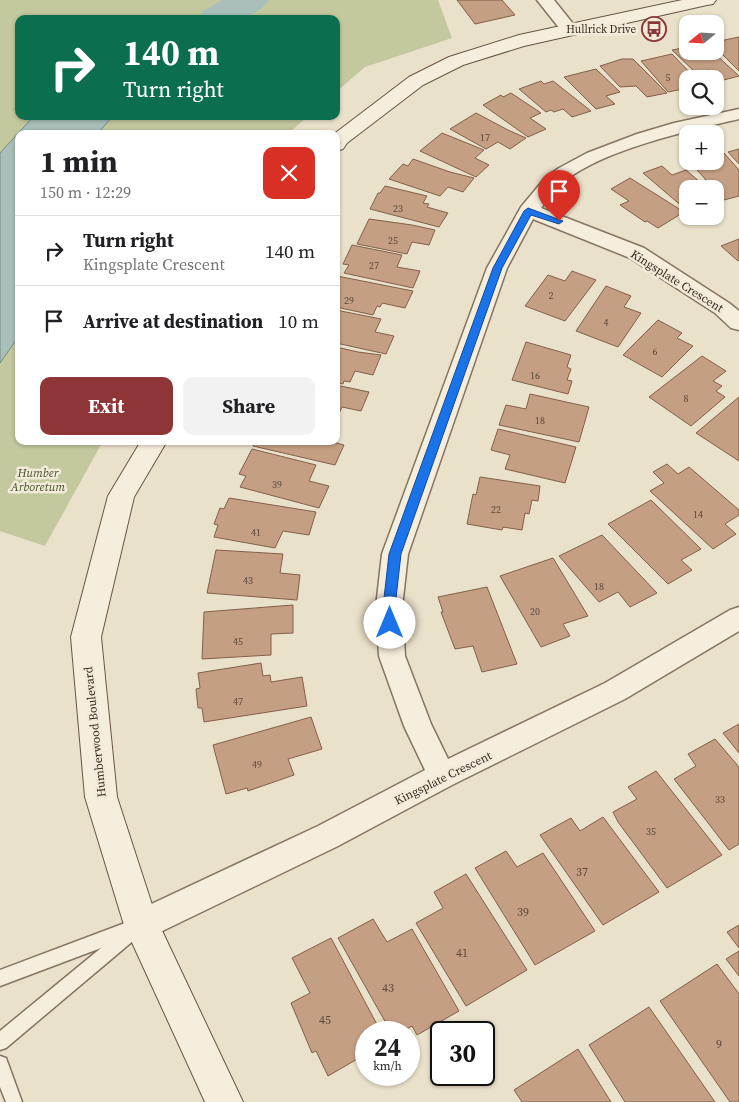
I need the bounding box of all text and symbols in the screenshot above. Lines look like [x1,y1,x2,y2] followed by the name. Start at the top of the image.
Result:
[679,15,724,60] north arrow
[679,15,724,225] map controls
[641,16,667,42] bus stop icon: Hullrick Drive
[566,22,636,37] place label: Hullrick Drive
[123,29,219,77] text: 140 m
[40,35,105,100] icon: right
[679,70,724,115] button: search
[666,71,671,84] house number: 5
[123,74,224,104] text: Turn right
[679,125,724,170] button: +
[480,131,490,144] house number: 17
[40,141,118,182] text: 1 min
[263,147,315,199] button: close
[538,170,580,221] pin
[545,177,573,205] icon: arrive
[679,180,724,225] button: −
[40,181,131,203] text: 150 m · 12:29
[393,202,403,215] house number: 23
[83,227,174,253] text: Turn right
[388,234,398,247] house number: 25
[40,237,68,265] icon: right
[265,238,315,264] text: 140 m
[628,246,726,316] street label: Kingsplate Crescent
[83,253,225,275] text: Kingsplate Crescent
[369,259,379,272] house number: 27
[549,289,554,302] house number: 2
[344,294,354,307] house number: 29
[40,307,68,335] icon: arrive
[83,308,263,334] text: Arrive at destination
[278,308,319,334] text: 10 m
[604,316,609,329] house number: 4
[653,345,658,358] house number: 6
[530,369,540,382] house number: 16
[40,377,173,435] button: Exit
[183,377,315,435] button: Share
[684,392,689,405] house number: 8
[535,414,545,427] house number: 18
[10,465,65,495] park label: Humber Arboretum
[272,478,282,491] house number: 39
[491,503,501,516] house number: 22
[693,508,703,521] house number: 14
[251,526,261,539] house number: 41
[243,574,253,587] house number: 43
[594,580,604,593] house number: 18
[363,596,415,648] position arrow
[530,605,540,618] house number: 20
[233,635,243,648] house number: 45
[80,666,110,798] street label: Humberwood Boulevard
[233,695,243,708] house number: 47
[392,747,494,809] street label: Kingsplate Crescent
[252,758,262,771] house number: 49
[715,793,725,806] house number: 33
[646,825,656,838] house number: 35
[576,864,588,880] house number: 37
[517,904,529,920] house number: 39
[456,945,468,961] house number: 41
[382,980,394,996] house number: 43
[319,1012,331,1028] house number: 45
[430,1021,495,1086] speed limit sign: 30
[374,1030,401,1064] text: 24
[716,1036,722,1052] house number: 9
[373,1058,402,1074] text: km/h

